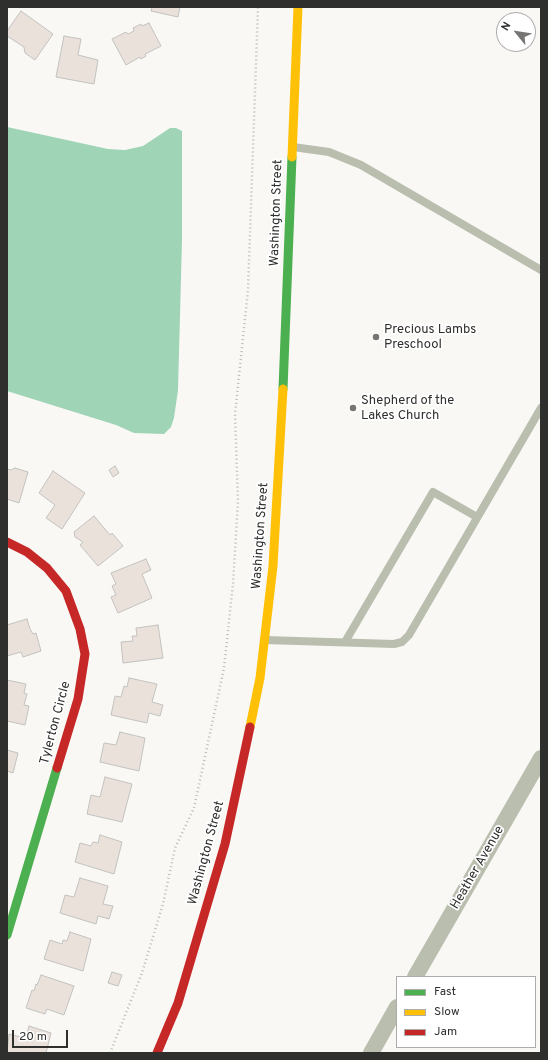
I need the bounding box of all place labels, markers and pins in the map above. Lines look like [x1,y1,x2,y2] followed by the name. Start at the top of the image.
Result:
[384,322,476,353] place label: Precious Lambs Preschool
[371,332,381,342] marker: Precious Lambs Preschool
[361,393,454,424] place label: Shepherd of the Lakes Church
[348,403,358,413] marker: Shepherd of the Lakes Church

